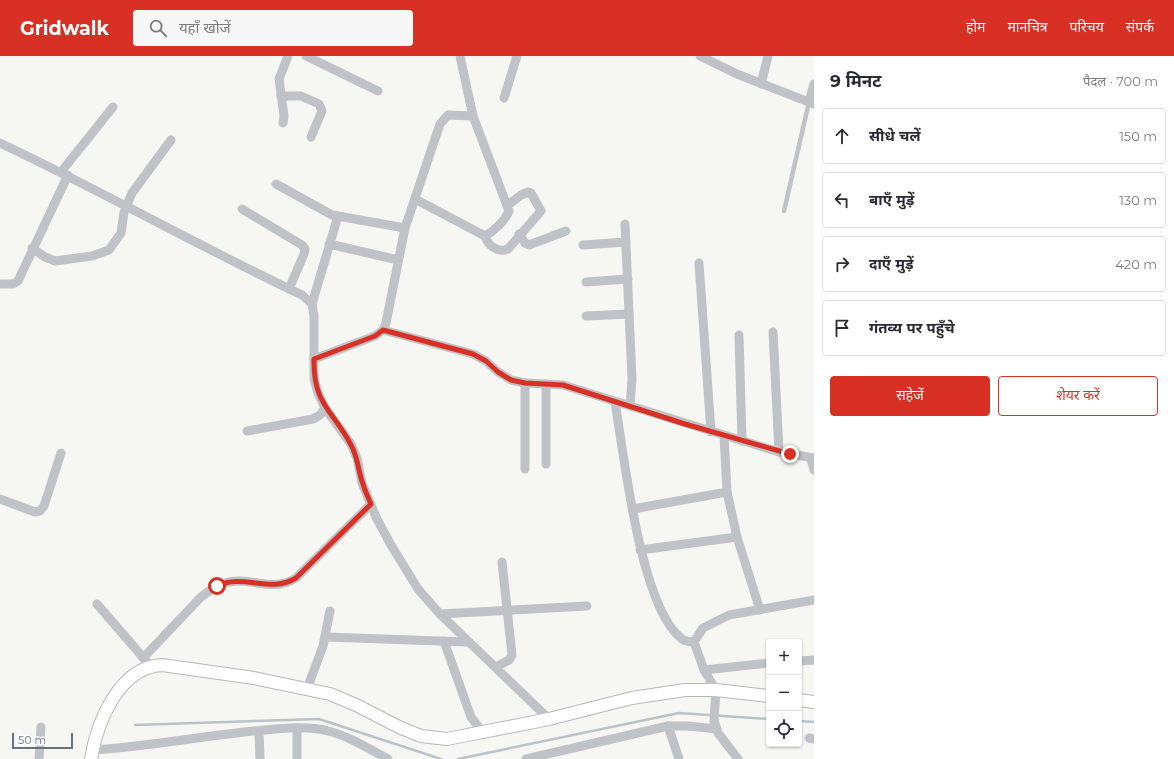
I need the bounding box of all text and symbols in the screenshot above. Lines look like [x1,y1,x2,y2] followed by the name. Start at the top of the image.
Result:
[133,10,413,46] search box
[20,17,109,40] text: Gridwalk
[147,17,169,39] icon: search
[179,18,231,37] text: यहाँ खोजें
[966,18,985,36] text: होम
[1007,18,1048,36] text: मानचित्र
[1070,18,1104,36] text: परिचय
[1126,18,1154,36] text: संपर्क
[830,71,881,91] text: 9 मिनट
[1083,73,1158,89] text: पैदल · 700 m
[831,125,853,147] icon: ahead
[869,126,921,145] text: सीधे चलें
[1119,128,1157,144] text: 150 m
[831,189,853,211] icon: left
[869,190,914,209] text: बाएँ मुड़ें
[1119,192,1157,208] text: 130 m
[831,253,853,275] icon: right
[869,254,914,273] text: दाएँ मुड़ें
[1115,256,1157,272] text: 420 m
[831,317,853,339] icon: arrive
[869,318,955,337] text: गंतव्य पर पहुँचे
[830,376,990,416] button: सहेजें
[998,376,1158,416] button: शेयर करें
[781,445,799,463] route end
[208,577,226,595] route start
[766,639,802,747] map controls
[766,639,802,675] button: +
[766,675,802,711] button: −
[766,711,802,747] button: locate
[12,731,73,750] scale bar
[18,733,46,747] text: 50 m

